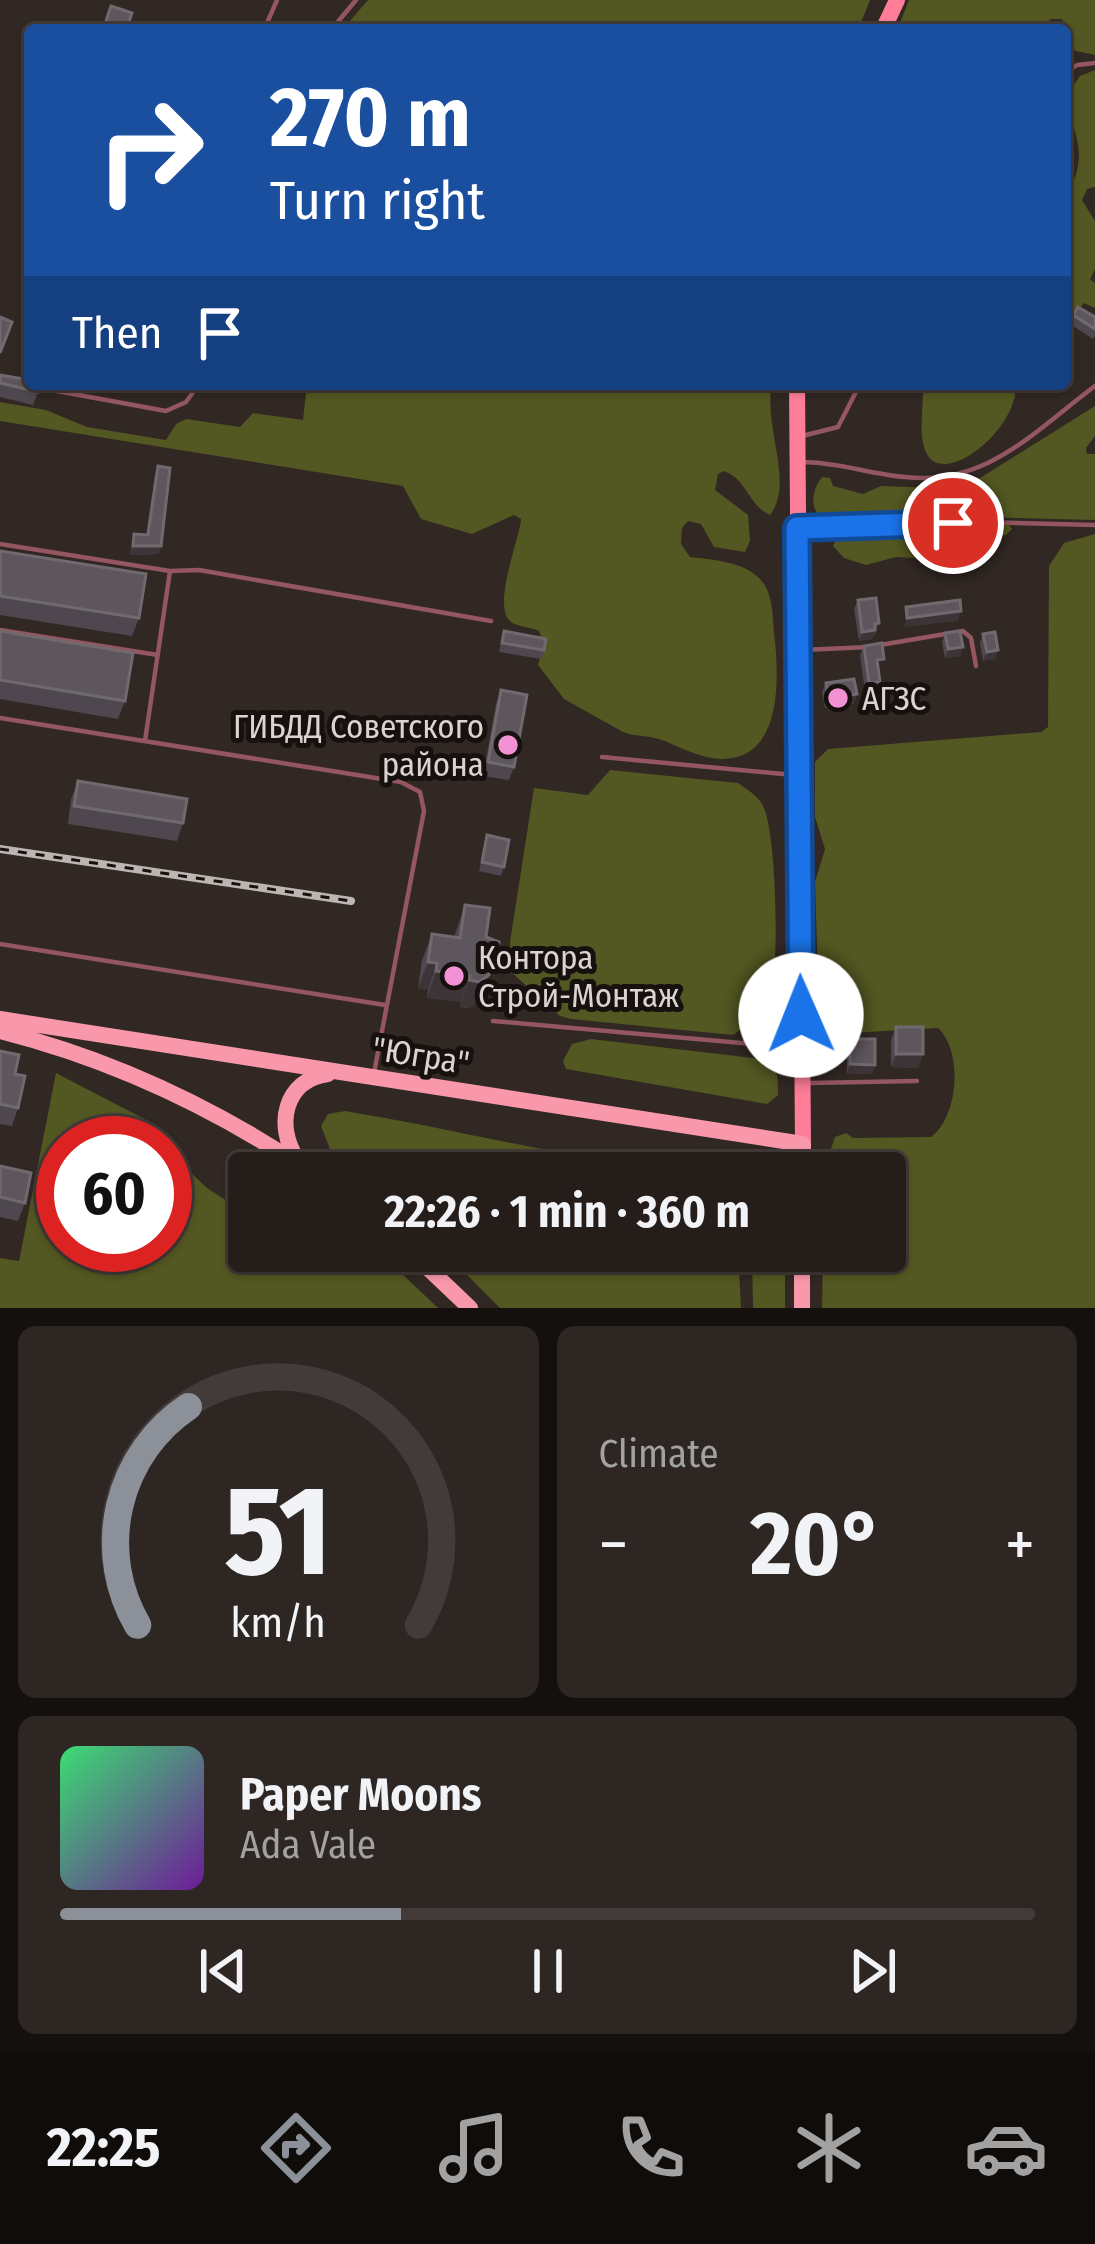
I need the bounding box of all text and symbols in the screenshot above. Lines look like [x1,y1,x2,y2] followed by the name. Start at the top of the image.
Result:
[270,67,471,168] text: 270 m
[72,72,228,228] icon: right
[270,169,485,233] text: Turn right
[187,300,253,366] icon: arrive
[72,306,163,360] text: Then
[902,472,1004,574] pin
[920,490,986,556] icon: arrive
[862,679,927,719] place label: АГЗС
[825,685,851,711] marker: АГЗС
[233,707,484,785] place label: ГИБДД Советского района
[495,732,521,758] marker: ГИБДД Советского района
[478,938,679,1016] place label: Контора Строй-Монтаж
[738,952,864,1078] position arrow
[441,963,467,989] marker: Контора Строй-Монтаж
[369,1029,472,1083] street label: "Югра"
[36,1116,192,1272] speed limit sign: 60
[384,1185,750,1239] text: 22:26 · 1 min · 360 m
[599,1431,719,1477] text: Climate
[225,1457,332,1607] text: 51
[750,1490,883,1598] text: 20°
[599,1505,628,1584] text: −
[1005,1505,1035,1584] text: +
[230,1597,326,1648] text: km/h
[240,1768,482,1822] text: Paper Moons
[240,1822,376,1868] text: Ada Vale
[190,1938,256,2004] icon: previous
[515,1938,581,2004] icon: pause
[840,1938,906,2004] icon: next
[254,2106,338,2190] icon: directions
[432,2106,516,2190] icon: music
[609,2106,693,2190] icon: phone
[787,2106,871,2190] icon: climate
[964,2106,1048,2190] icon: car
[47,2116,161,2180] text: 22:25

